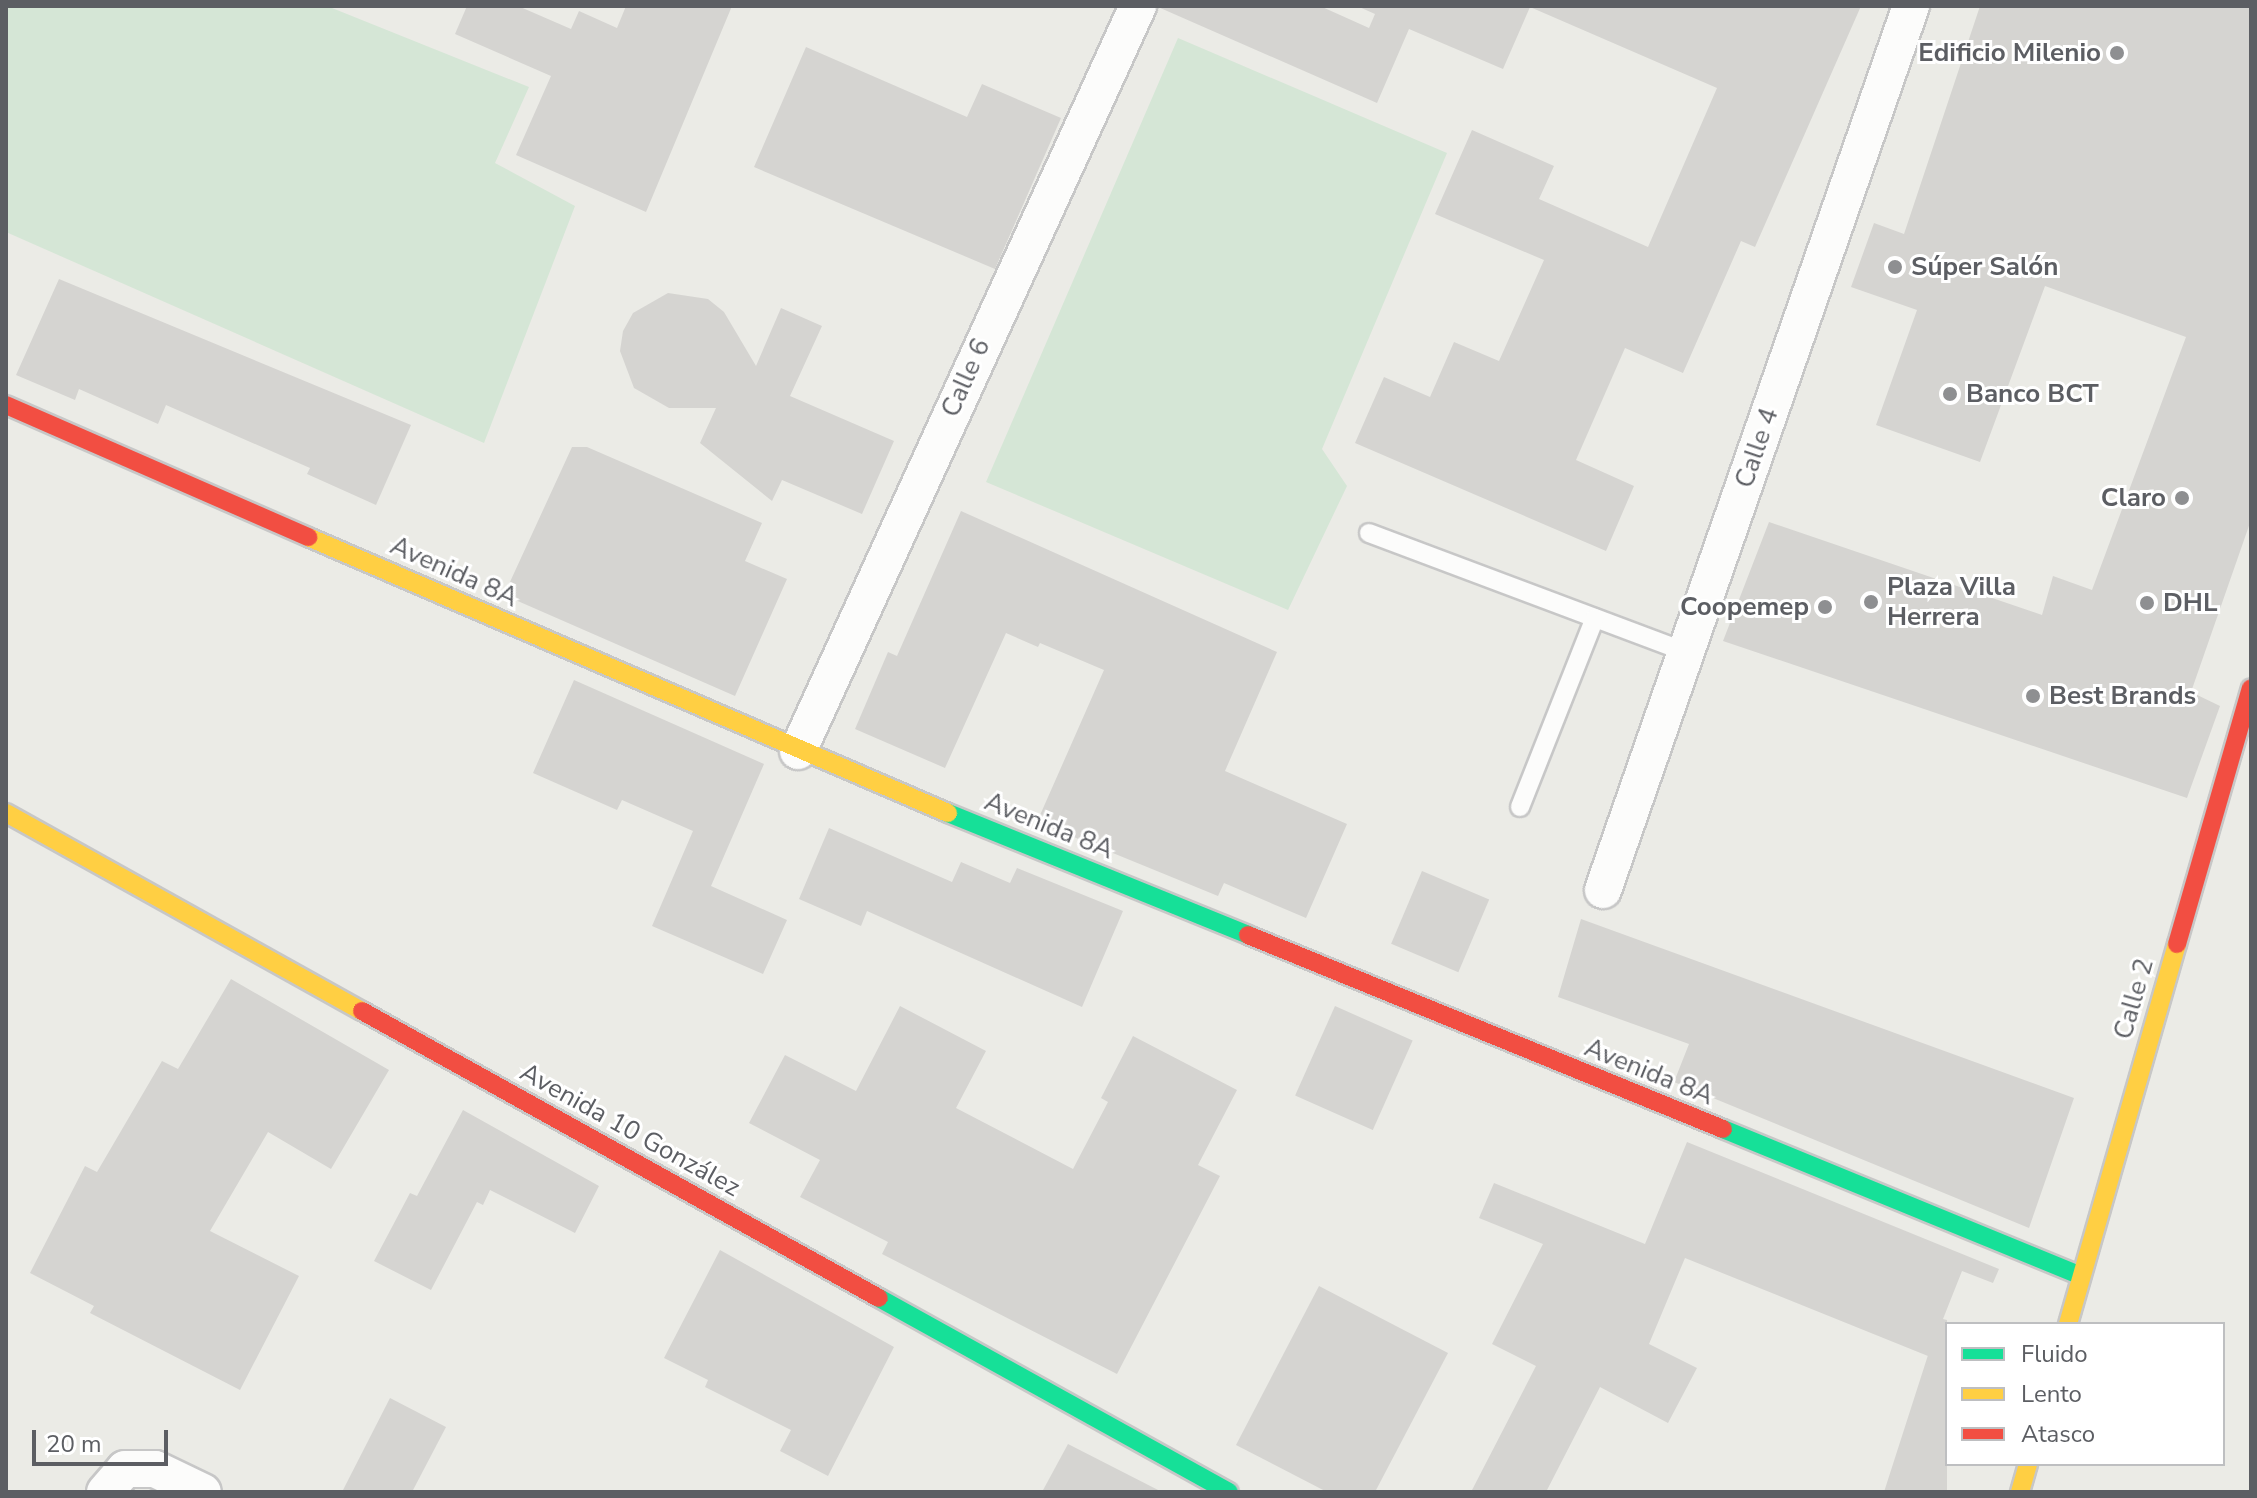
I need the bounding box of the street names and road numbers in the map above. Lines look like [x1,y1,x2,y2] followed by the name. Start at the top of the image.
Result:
[935,334,997,422] street label: Calle 6
[1729,404,1785,492] street label: Calle 4
[385,530,523,614] street label: Avenida 8A
[980,786,1118,866] street label: Avenida 8A
[2108,955,2160,1043] street label: Calle 2
[1580,1032,1718,1112] street label: Avenida 8A
[515,1057,745,1203] street label: Avenida 10 González

